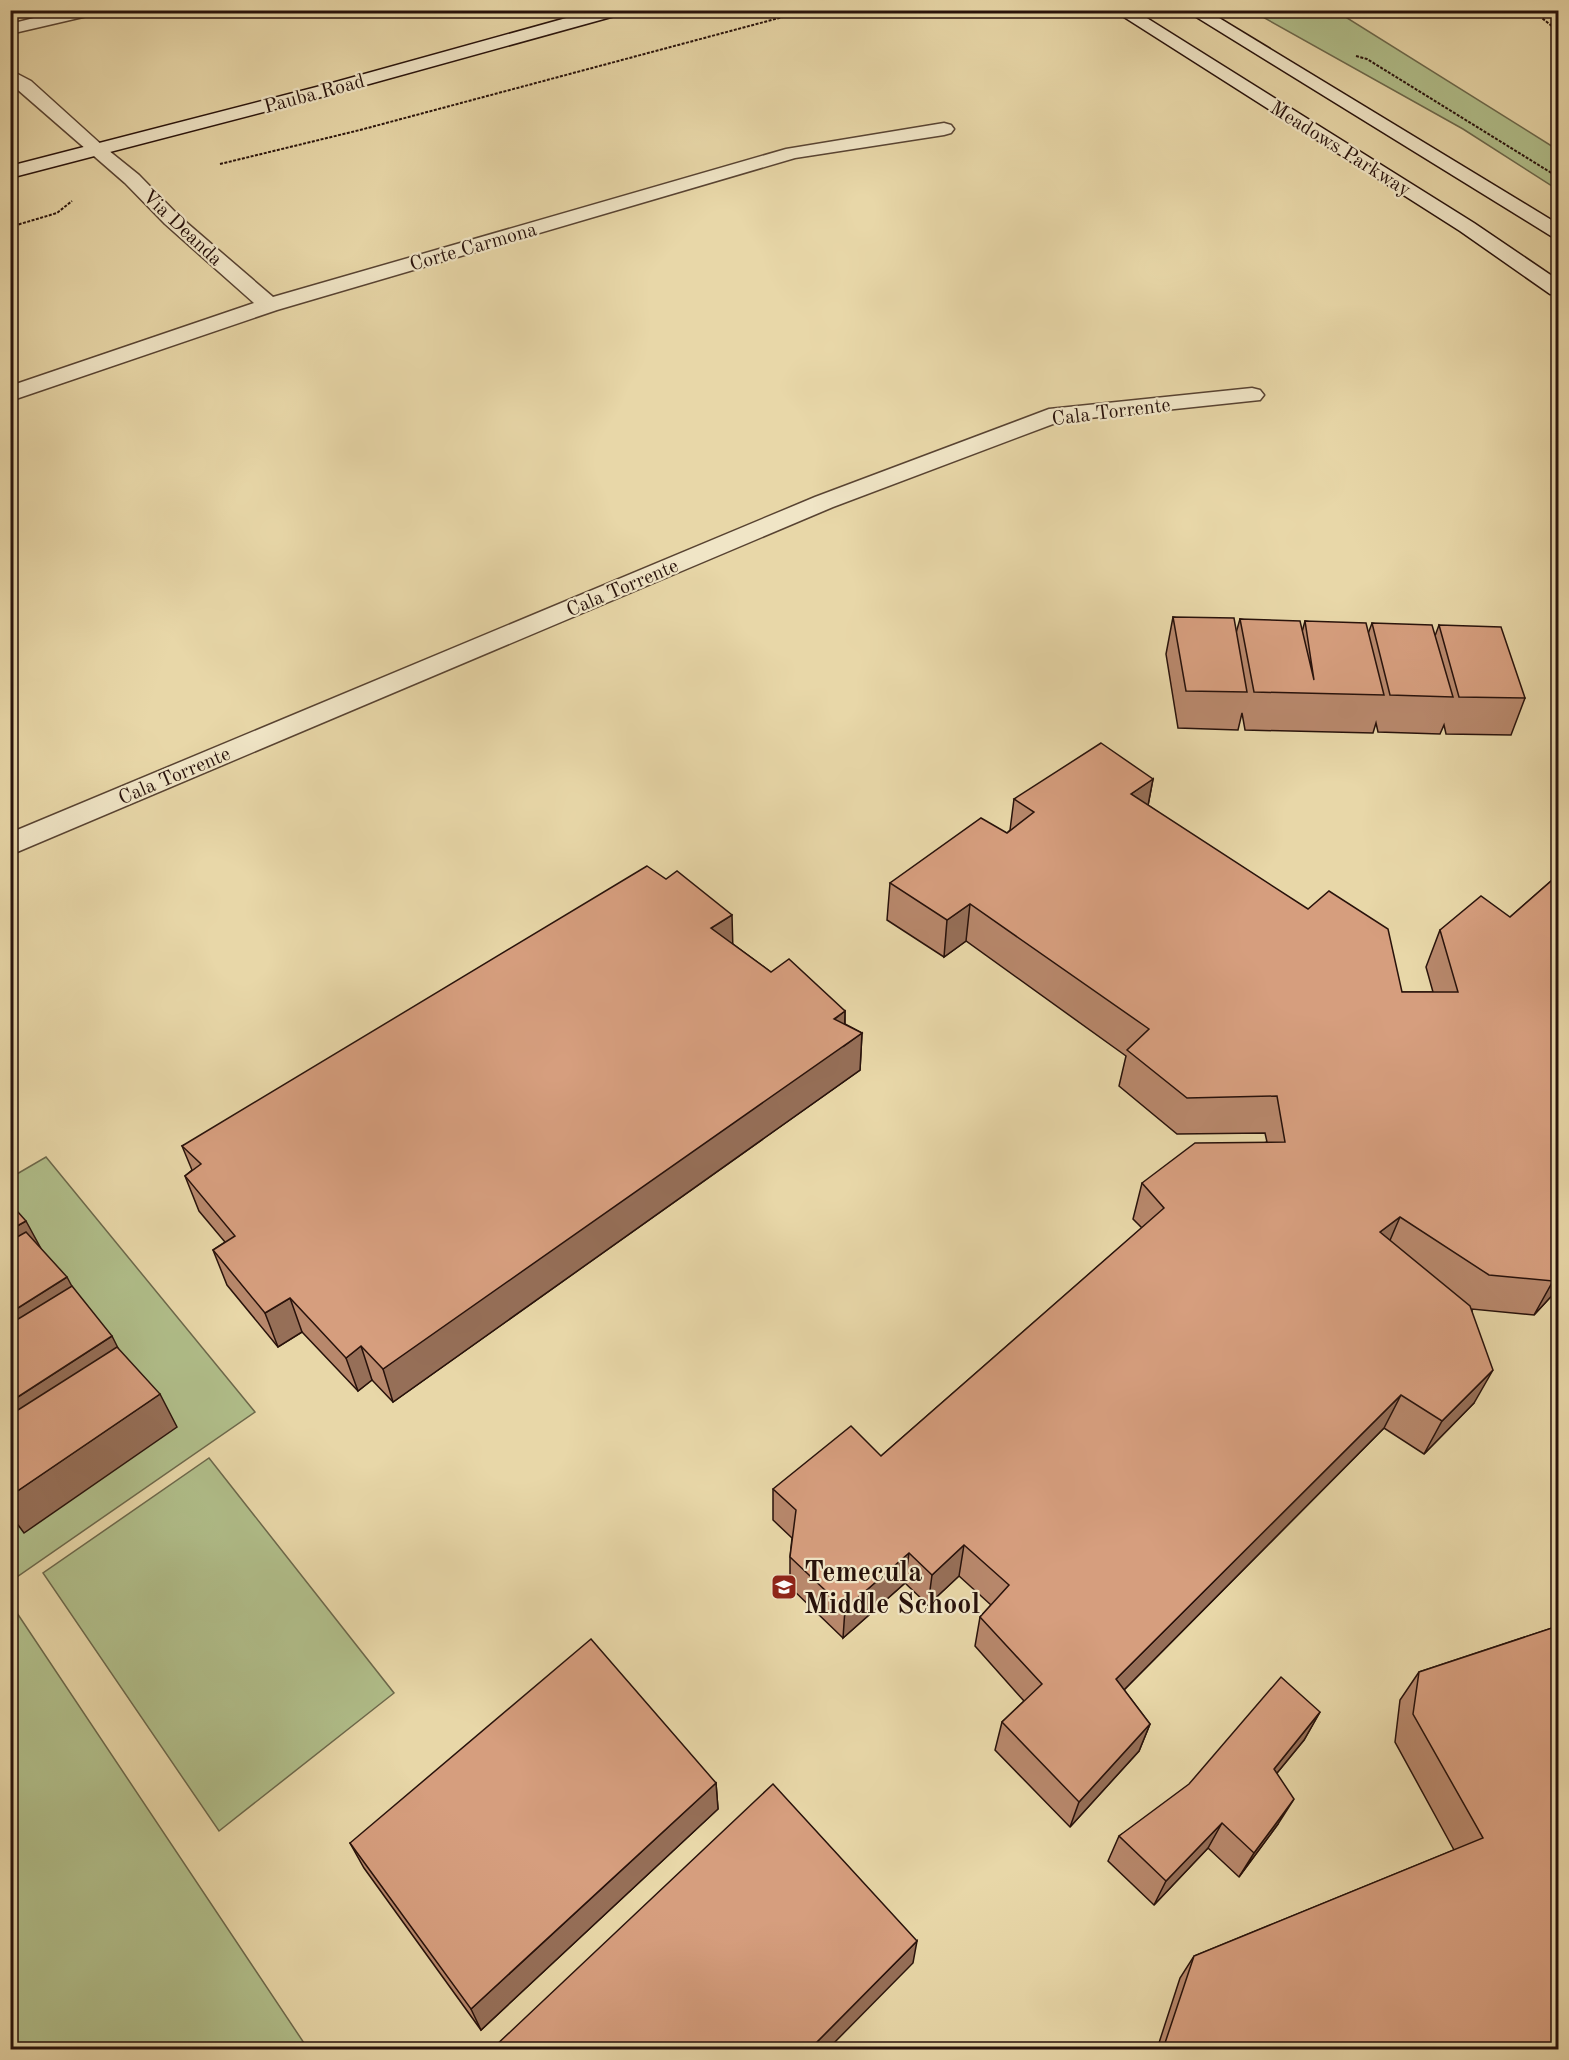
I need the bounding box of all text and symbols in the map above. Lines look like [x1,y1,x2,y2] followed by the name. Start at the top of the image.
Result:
[262,72,367,118] street label: Pauba Road
[1266,98,1414,201] street label: Meadows Parkway
[138,187,226,270] street label: Via Deanda
[408,220,540,276] street label: Corte Carmona
[1051,396,1172,430] street label: Cala Torrente
[564,556,682,621] street label: Cala Torrente
[116,744,234,809] street label: Cala Torrente
[804,1560,980,1620] place label: Temecula Middle School
[769,1572,799,1602] school or university icon: Temecula Middle School

